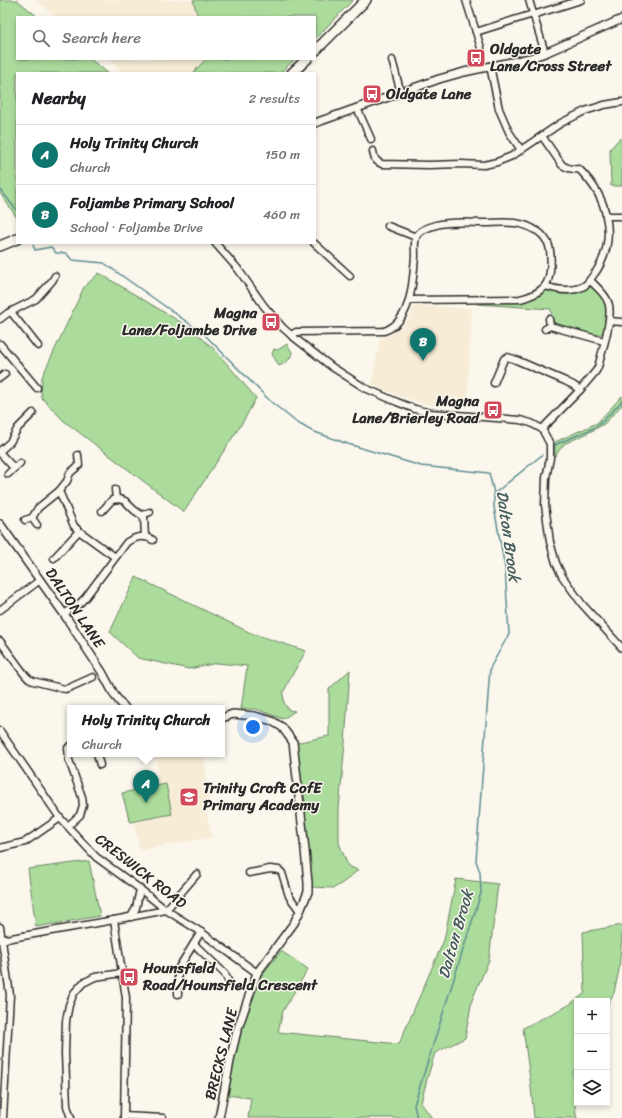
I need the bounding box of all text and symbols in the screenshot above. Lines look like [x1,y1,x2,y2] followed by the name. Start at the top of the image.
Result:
[16,16,316,60] search box
[62,25,141,51] text: Search here
[30,27,52,49] icon: search
[489,36,612,79] place label: Oldgate Lane/Cross Street
[465,47,487,69] bus stop icon: Oldgate Lane/Cross Street
[385,81,472,107] place label: Oldgate Lane
[32,83,86,113] text: Nearby
[361,83,383,105] bus stop icon: Oldgate Lane
[249,87,300,110] text: 2 results
[70,130,199,156] text: Holy Trinity Church
[41,143,49,166] text: A
[265,143,300,166] text: 150 m
[70,156,111,179] text: Church
[70,190,234,216] text: Foljambe Primary School
[41,203,49,226] text: B
[263,203,300,226] text: 460 m
[70,216,203,239] text: School · Foljambe Drive
[122,300,257,343] place label: Magna Lane/Foljambe Drive
[260,311,282,333] bus stop icon: Magna Lane/Foljambe Drive
[410,328,436,361] pin: B
[352,388,480,431] place label: Magna Lane/Brierley Road
[482,399,504,421] bus stop icon: Magna Lane/Brierley Road
[488,489,530,586] water label: Dalton Brook
[38,562,113,655] street label: DALTON LANE
[67,705,225,757] popup
[82,707,210,733] text: Holy Trinity Church
[243,717,263,737] your location
[82,733,122,756] text: Church
[133,770,159,803] pin: A
[203,775,323,818] place label: Trinity Croft CofE Primary Academy
[178,786,200,808] school or university icon: Trinity Croft CofE Primary Academy
[89,827,193,915] street label: CRESWICK ROAD
[429,884,483,982] water label: Dalton Brook
[142,955,318,998] place label: Hounsfield Road/Hounsfield Crescent
[118,966,140,988] bus stop icon: Hounsfield Road/Hounsfield Crescent
[574,998,610,1106] map controls
[574,998,610,1034] button: +
[197,1004,245,1103] street label: BRECKS LANE
[574,1034,610,1070] button: −
[574,1070,610,1106] button: layers

